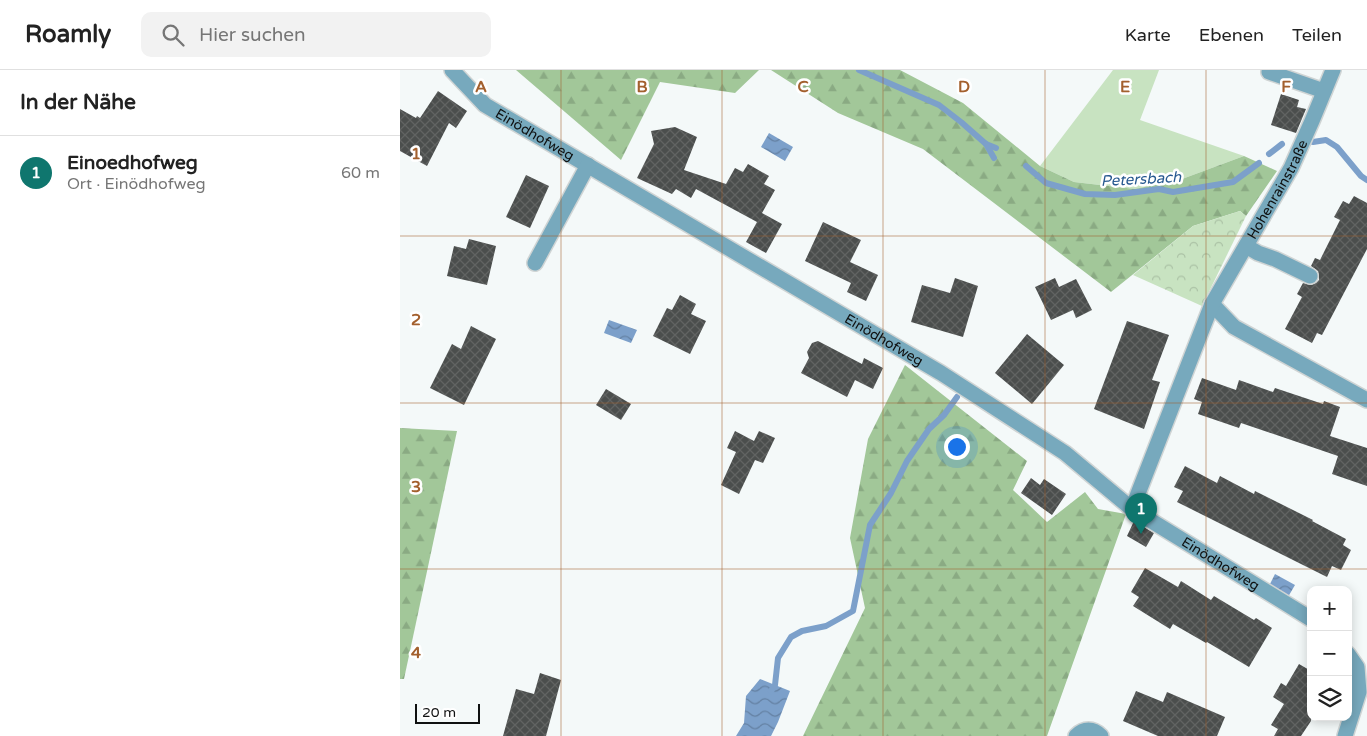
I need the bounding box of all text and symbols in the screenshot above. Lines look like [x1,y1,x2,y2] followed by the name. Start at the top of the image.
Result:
[141,12,491,57] search box
[25,20,111,49] text: Roamly
[159,21,187,49] icon: search
[199,24,306,46] text: Hier suchen
[1125,24,1171,46] text: Karte
[1199,24,1264,46] text: Ebenen
[1292,24,1342,46] text: Teilen
[475,77,487,97] text: A
[636,77,648,97] text: B
[797,77,809,97] text: C
[958,77,970,97] text: D
[1120,77,1130,97] text: E
[1281,77,1291,97] text: F
[20,90,136,115] text: In der Nähe
[492,105,577,164] street label: Einödhofweg
[1243,137,1311,242] street label: Hohenrainstraße
[411,144,421,164] text: 1
[67,152,198,174] text: Einoedhofweg
[31,163,41,183] text: 1
[341,163,380,183] text: 60 m
[1100,168,1182,190] water label: Petersbach
[67,174,206,194] text: Ort · Einödhofweg
[411,310,421,330] text: 2
[842,310,927,369] street label: Einödhofweg
[944,434,970,460] your location
[411,477,421,497] text: 3
[1125,493,1157,534] pin: 1
[1179,533,1263,594] street label: Einödhofweg
[1307,586,1352,721] map controls
[1307,586,1352,631] button: +
[1307,631,1352,676] button: −
[411,643,421,663] text: 4
[1307,676,1352,721] button: layers
[415,701,480,724] scale bar
[422,704,456,721] text: 20 m

